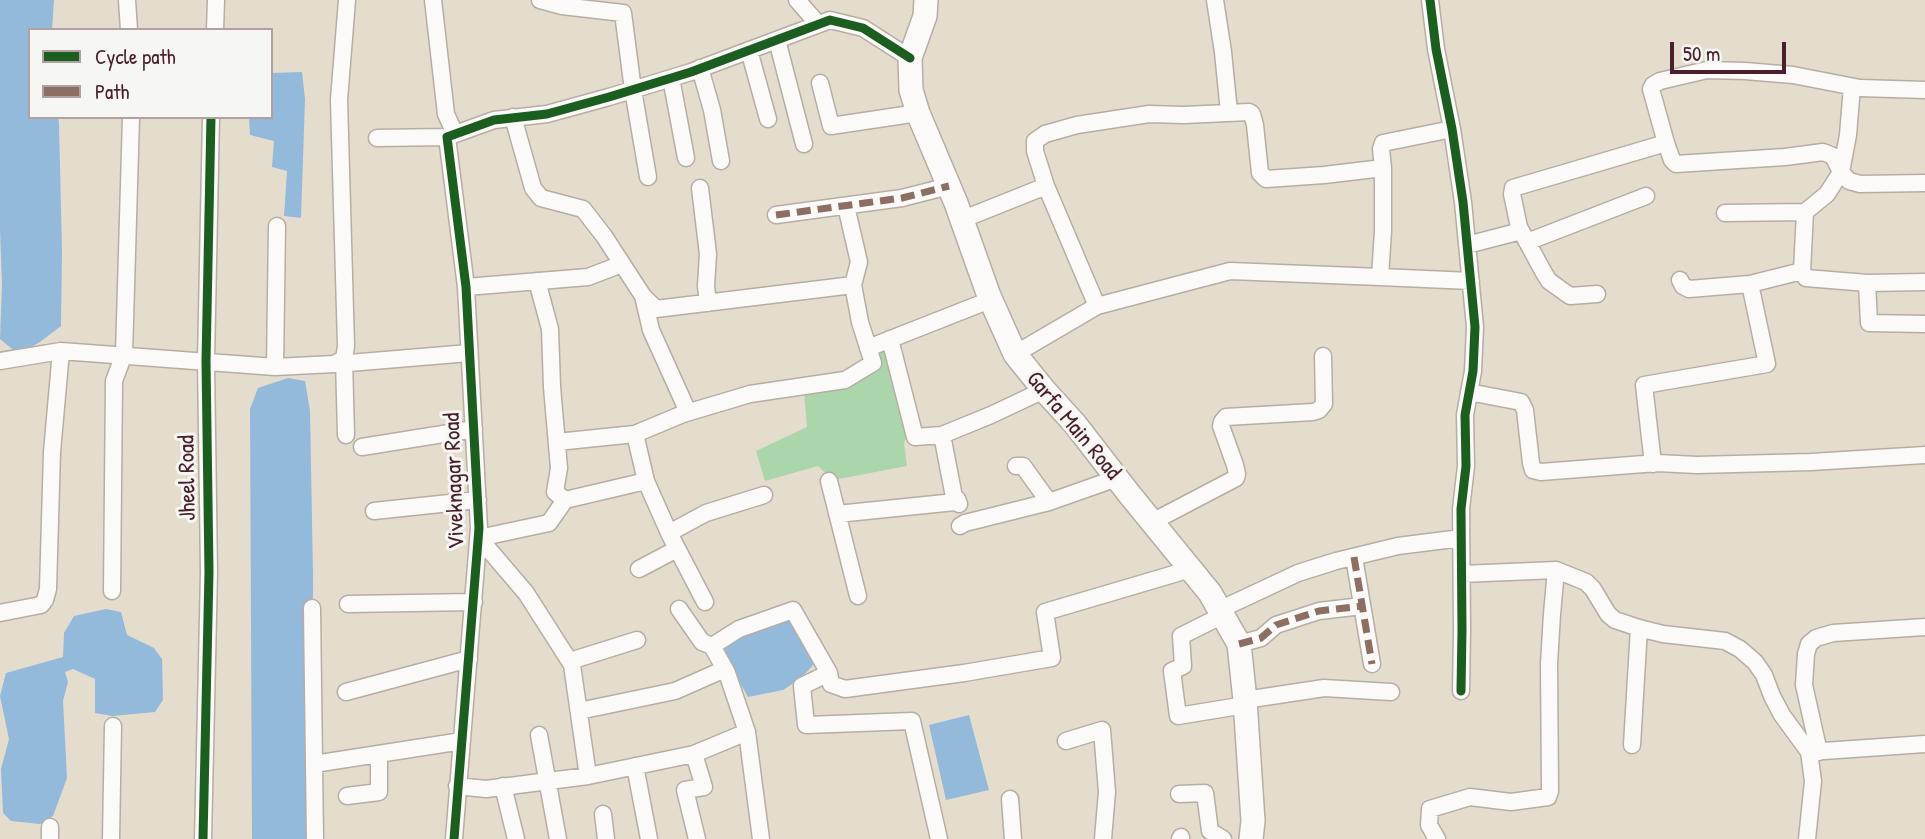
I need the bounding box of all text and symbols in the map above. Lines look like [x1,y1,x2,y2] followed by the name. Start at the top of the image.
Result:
[28,28,273,119] legend
[1673,28,1788,72] scale bar
[1683,39,1720,68] text: 50 m
[95,42,176,71] text: Cycle path
[95,77,129,106] text: Path
[1020,366,1126,486] street label: Garfa Main Road
[439,412,471,550] street label: Viveknagar Road
[173,435,203,521] street label: Jheel Road

